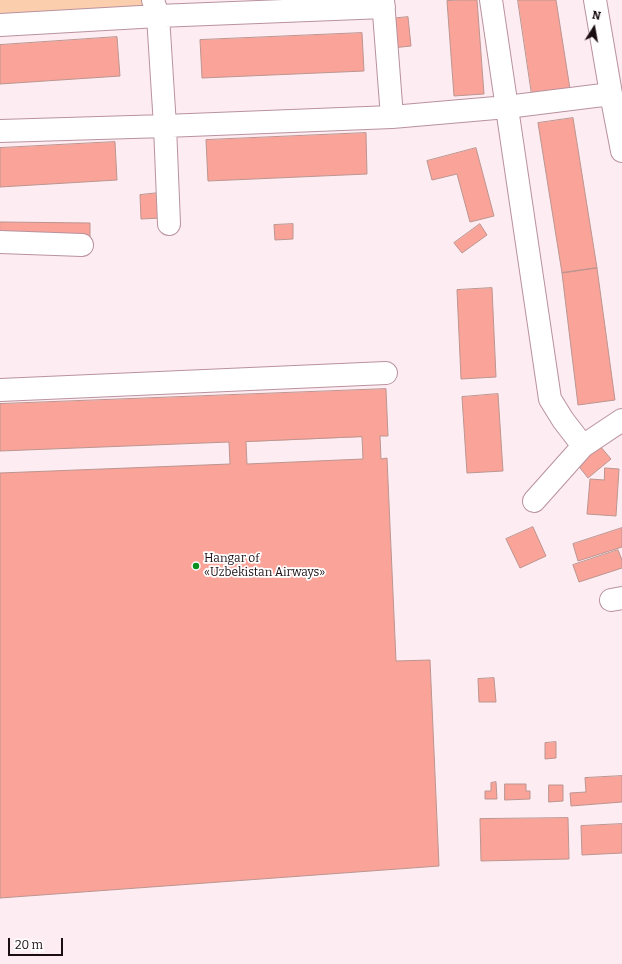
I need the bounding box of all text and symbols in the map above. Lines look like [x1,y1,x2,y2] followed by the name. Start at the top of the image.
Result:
[574,8,614,48] north arrow
[591,9,602,23] text: N
[204,552,325,580] place label: Hangar of «Uzbekistan Airways»
[191,561,201,571] marker: Hangar of «Uzbekistan Airways»
[10,930,65,956] scale bar
[15,938,43,952] text: 20 m

